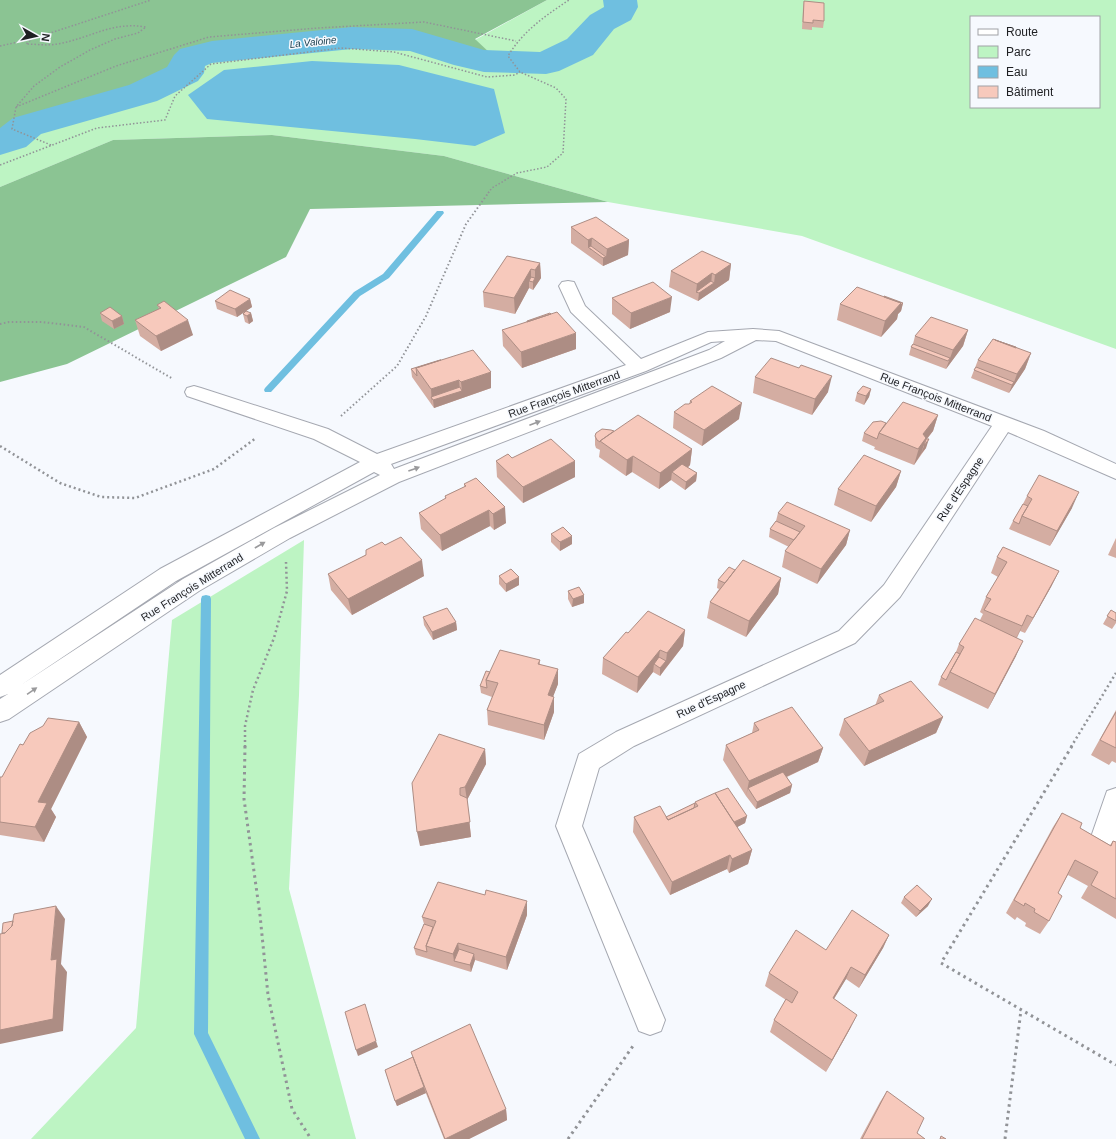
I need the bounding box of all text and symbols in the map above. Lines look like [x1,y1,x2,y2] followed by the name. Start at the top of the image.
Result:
[16,16,56,56] north arrow
[970,16,1100,108] legend
[1006,25,1038,39] text: Route
[39,33,52,42] text: N
[289,34,337,50] water label: La Valoine
[1006,45,1031,59] text: Parc
[1006,65,1027,79] text: Eau
[1006,85,1054,99] text: Bâtiment
[507,368,621,420] street label: Rue François Mitterrand
[879,370,993,424] street label: Rue François Mitterrand
[530,419,542,425] one-way arrow
[934,455,986,523] street label: Rue d'Espagne
[408,465,420,471] one-way arrow
[254,542,266,549] one-way arrow
[139,551,245,623] street label: Rue François Mitterrand
[675,678,747,720] street label: Rue d'Espagne
[27,687,38,695] one-way arrow

